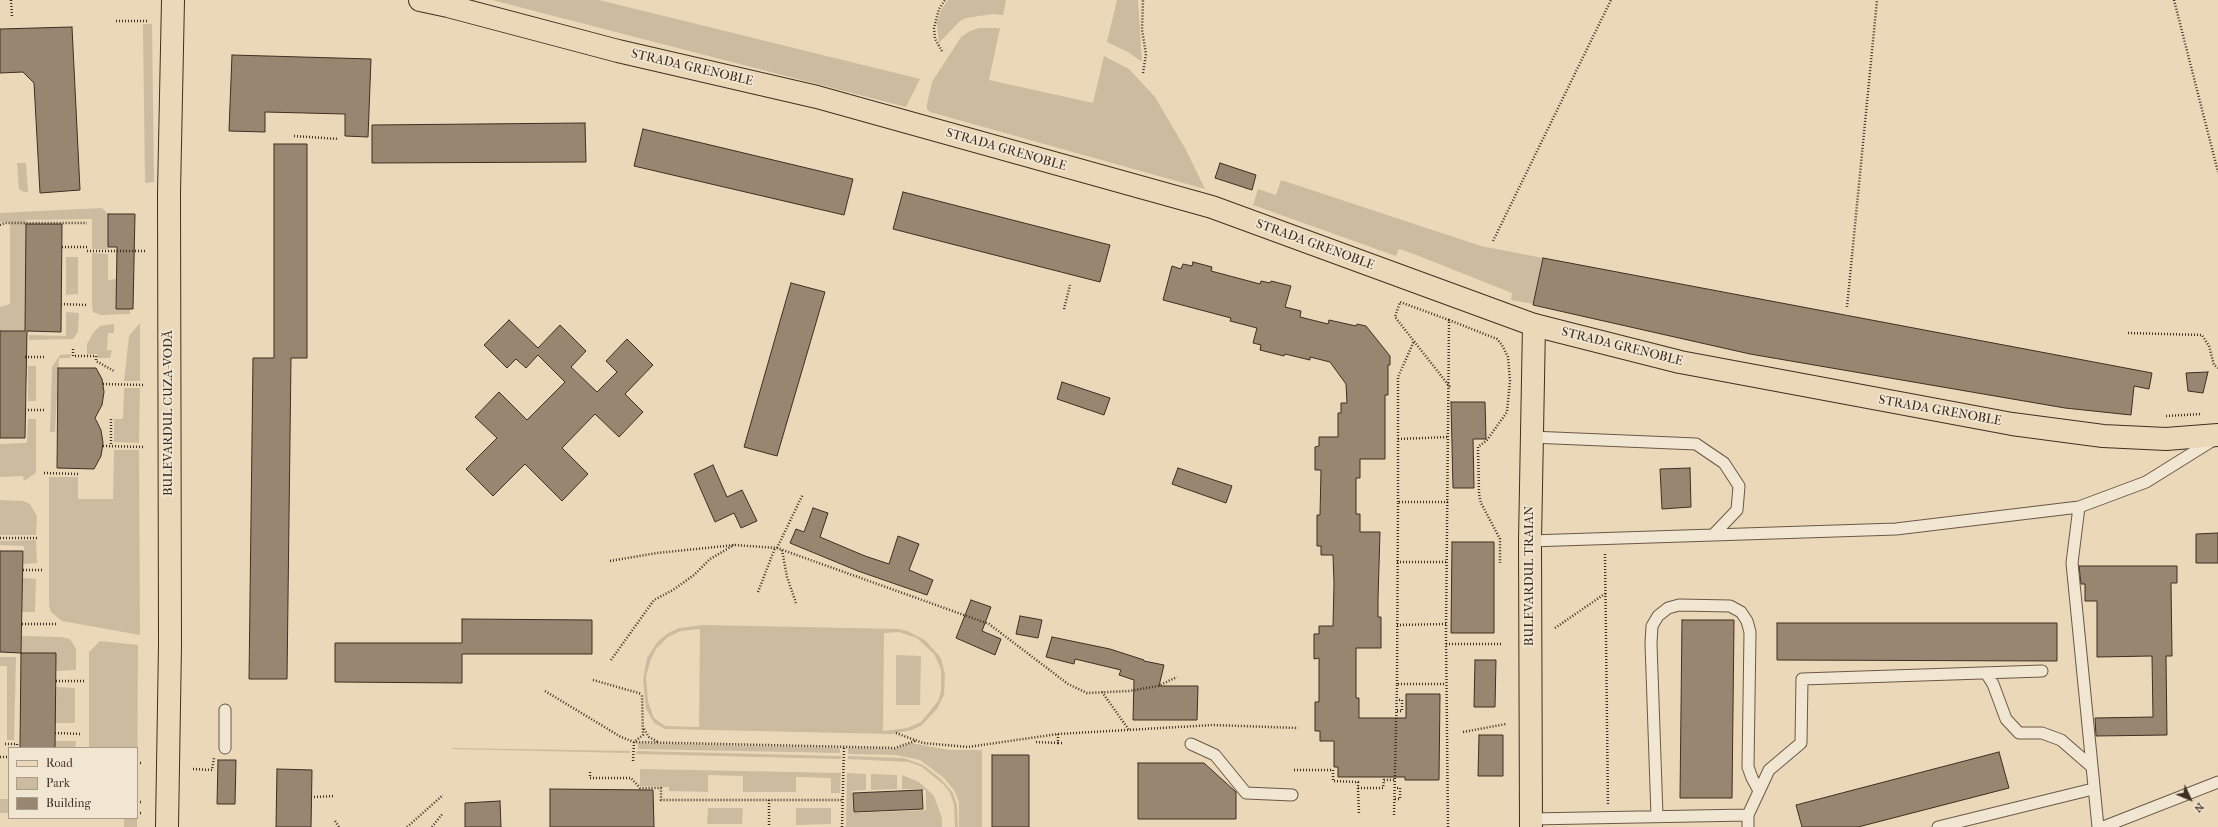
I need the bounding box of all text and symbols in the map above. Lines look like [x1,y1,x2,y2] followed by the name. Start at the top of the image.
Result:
[629,46,755,90] street label: STRADA GRENOBLE
[944,125,1068,175] street label: STRADA GRENOBLE
[1254,216,1376,274] street label: STRADA GRENOBLE
[1560,324,1684,370] street label: STRADA GRENOBLE
[161,330,177,496] street label: BULEVARDUL CUZA-VODĂ
[1877,392,2003,430] street label: STRADA GRENOBLE
[1522,506,1538,646] street label: BULEVARDUL TRAIAN
[8,747,138,819] legend
[46,756,73,770] text: Road
[46,776,70,790] text: Park
[2170,779,2210,819] north arrow
[46,796,91,810] text: Building
[2191,800,2207,815] text: N

